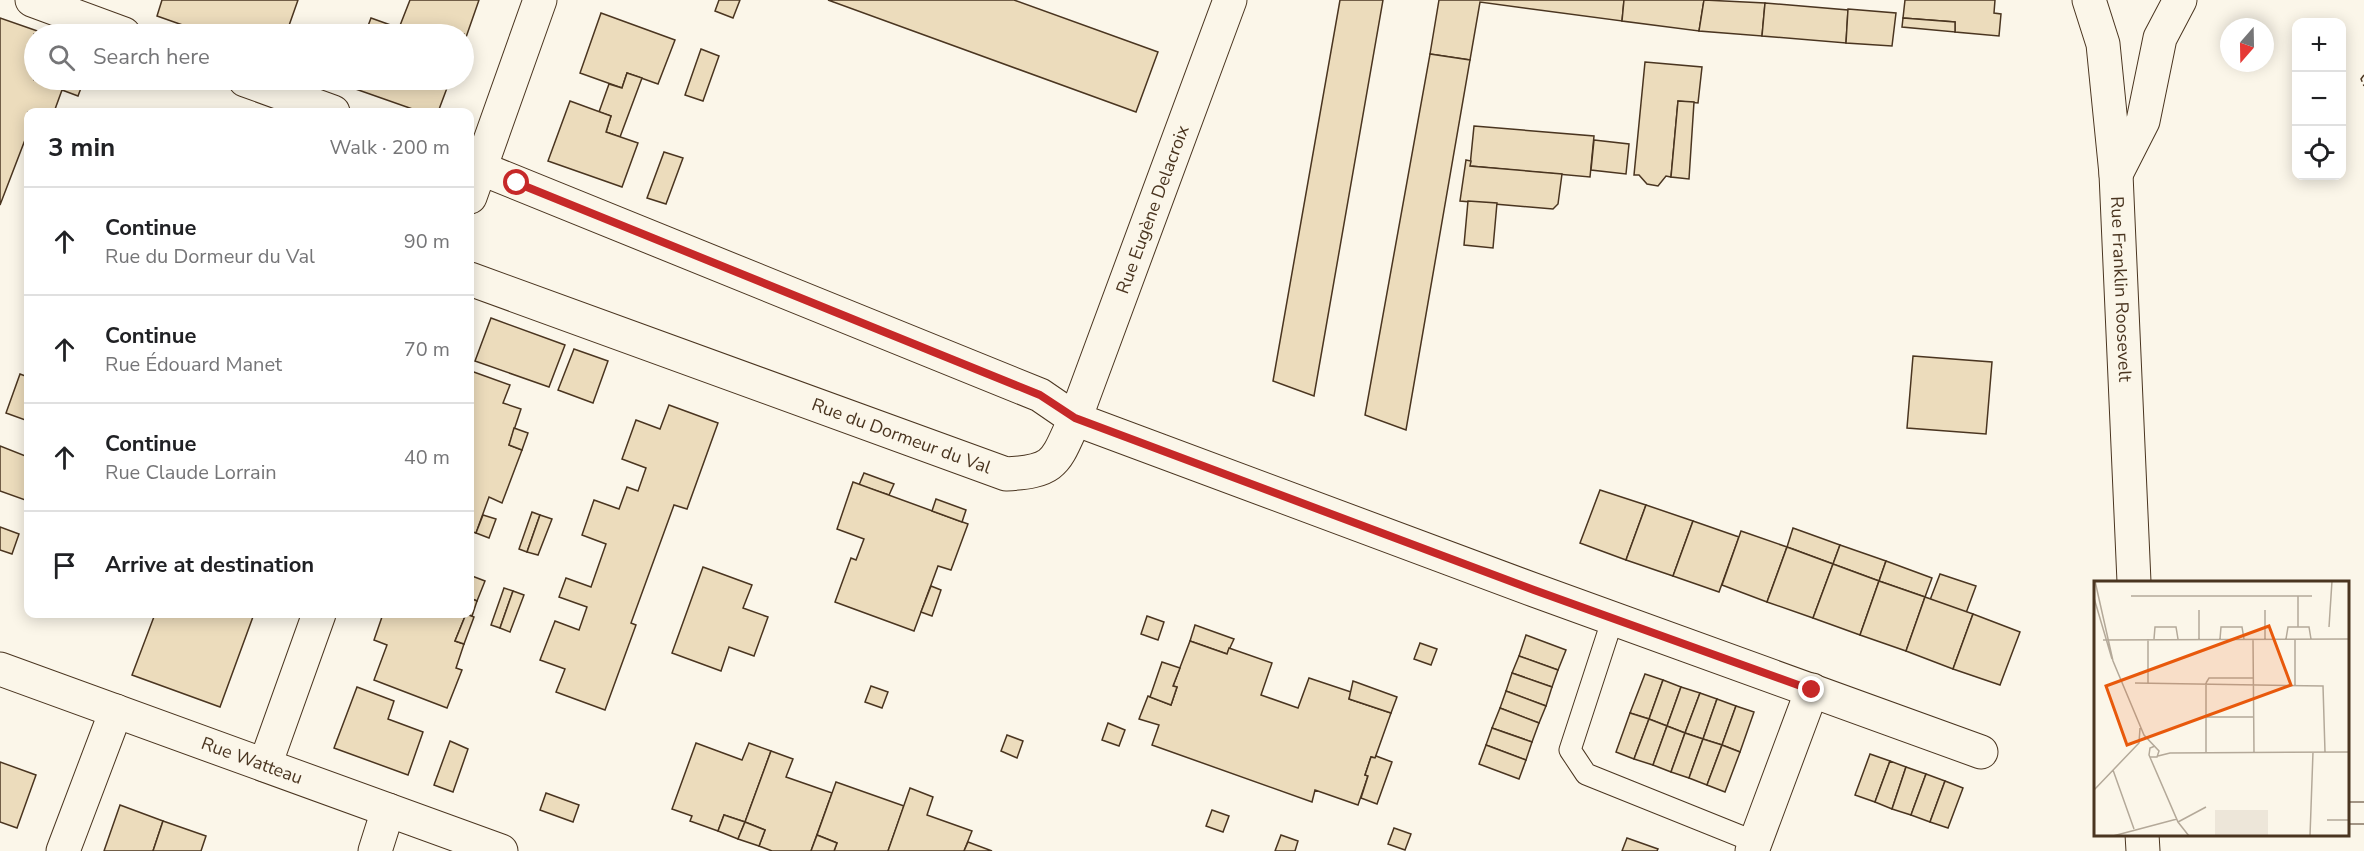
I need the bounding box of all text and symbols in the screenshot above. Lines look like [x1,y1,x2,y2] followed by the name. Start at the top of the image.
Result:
[2220,18,2274,72] north arrow
[2292,18,2346,180] map controls
[2292,18,2346,72] button: +
[24,24,474,90] search box
[45,41,78,74] icon: search
[93,42,210,72] text: Search here
[2292,72,2346,126] button: −
[1110,121,1195,297] street label: Rue Eugène Delacroix
[2292,126,2346,180] button: locate
[48,130,115,165] text: 3 min
[330,134,450,161] text: Walk · 200 m
[503,169,529,195] route start
[2105,196,2137,383] street label: Rue Franklin Roosevelt
[105,213,196,243] text: Continue
[48,225,81,258] icon: ahead
[404,228,450,255] text: 90 m
[105,243,315,270] text: Rue du Dormeur du Val
[105,321,196,351] text: Continue
[48,333,81,366] icon: ahead
[404,336,450,363] text: 70 m
[105,351,282,378] text: Rue Édouard Manet
[808,392,995,480] street label: Rue du Dormeur du Val
[105,429,196,459] text: Continue
[48,441,81,474] icon: ahead
[404,444,450,471] text: 40 m
[105,459,277,486] text: Rue Claude Lorrain
[48,549,81,582] icon: arrive
[105,550,314,580] text: Arrive at destination
[2094,581,2349,836] inset map
[1798,676,1824,702] route end
[198,731,306,790] street label: Rue Watteau

